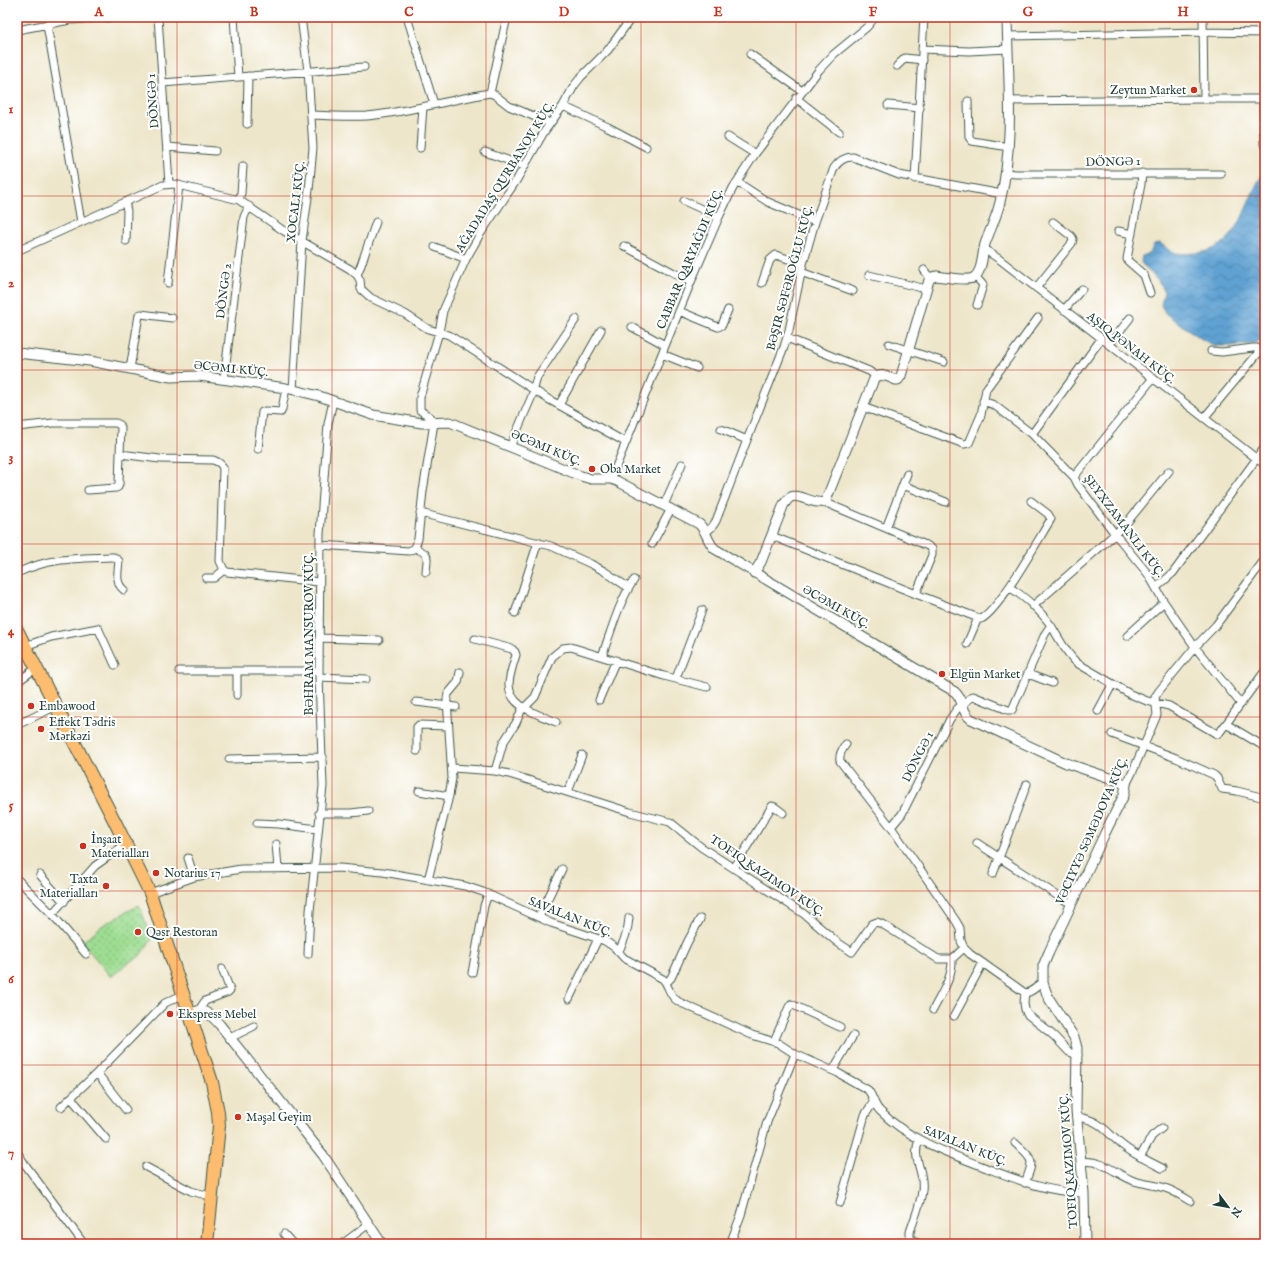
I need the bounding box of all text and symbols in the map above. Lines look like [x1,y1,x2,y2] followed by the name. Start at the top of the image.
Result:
[94,4,105,21] text: A
[250,4,259,21] text: B
[404,4,414,21] text: C
[559,4,570,21] text: D
[713,4,723,21] text: E
[869,4,878,21] text: F
[1023,4,1034,21] text: G
[1177,4,1189,21] text: H
[143,73,162,129] street label: DÖNGƏ 1
[1110,83,1186,98] place label: Zeytun Market
[1189,85,1199,95] marker: Zeytun Market
[451,98,558,256] street label: AĞADADAŞ QURBANOV KÜÇ.
[9,101,14,118] text: 1
[1085,153,1141,170] street label: DÖNGƏ 1
[283,160,308,244] street label: XOCALI KÜÇ.
[653,186,726,332] street label: CABBAR QARYAĞDI KÜÇ.
[762,203,817,352] street label: BƏŞIR SƏFƏROĞLU KÜÇ.
[212,262,235,320] street label: DÖNGƏ 2
[8,275,14,292] text: 2
[1083,307,1179,387] street label: AŞIQ PƏNAH KÜÇ.
[193,357,269,380] street label: ƏCƏMI KÜÇ.
[509,426,584,470] street label: ƏCƏMI KÜÇ.
[9,449,14,466] text: 3
[600,462,661,477] place label: Oba Market
[587,464,597,474] marker: Oba Market
[1080,471,1168,580] street label: ŞEYXZAMANLI KÜÇ.
[301,553,317,715] street label: BƏHRAM MANSUROV KÜÇ.
[800,581,873,632] street label: ƏCƏMI KÜÇ.
[8,623,15,640] text: 4
[950,667,1020,682] place label: Elgün Market
[937,669,947,679] marker: Elgün Market
[39,699,96,714] place label: Embawood
[26,701,36,711] marker: Embawood
[49,715,115,744] place label: Effekt Tədris Mərkəzi
[36,724,46,734] marker: Effekt Tədris Mərkəzi
[898,729,937,785] street label: DÖNGƏ 1
[1051,754,1131,908] street label: VƏCIYYƏ SƏMƏDOVA KÜÇ.
[9,797,14,814] text: 5
[91,831,149,861] place label: İnşaat Materialları
[707,831,828,920] street label: TOFIQ KAZIMOV KÜÇ.
[78,841,88,851] marker: İnşaat Materialları
[164,866,221,881] place label: Notarius 17
[151,868,161,878] marker: Notarius 17
[40,872,99,901] place label: Taxta Materialları
[101,881,111,891] marker: Taxta Materialları
[526,893,614,941] street label: SAVALAN KÜÇ.
[146,925,218,940] place label: Qəsr Restoran
[133,927,143,937] marker: Qəsr Restoran
[8,971,14,988] text: 6
[178,1007,257,1023] place label: Ekspress Mebel
[165,1009,175,1019] marker: Ekspress Mebel
[1056,1093,1081,1229] street label: TOFIQ KAZIMOV KÜÇ.
[246,1110,312,1125] place label: Məşəl Geyim
[233,1112,243,1122] marker: Məşəl Geyim
[921,1122,1009,1170] street label: SAVALAN KÜÇ.
[8,1145,14,1162] text: 7
[1208,1187,1248,1227] north arrow
[1227,1203,1245,1220] text: N

